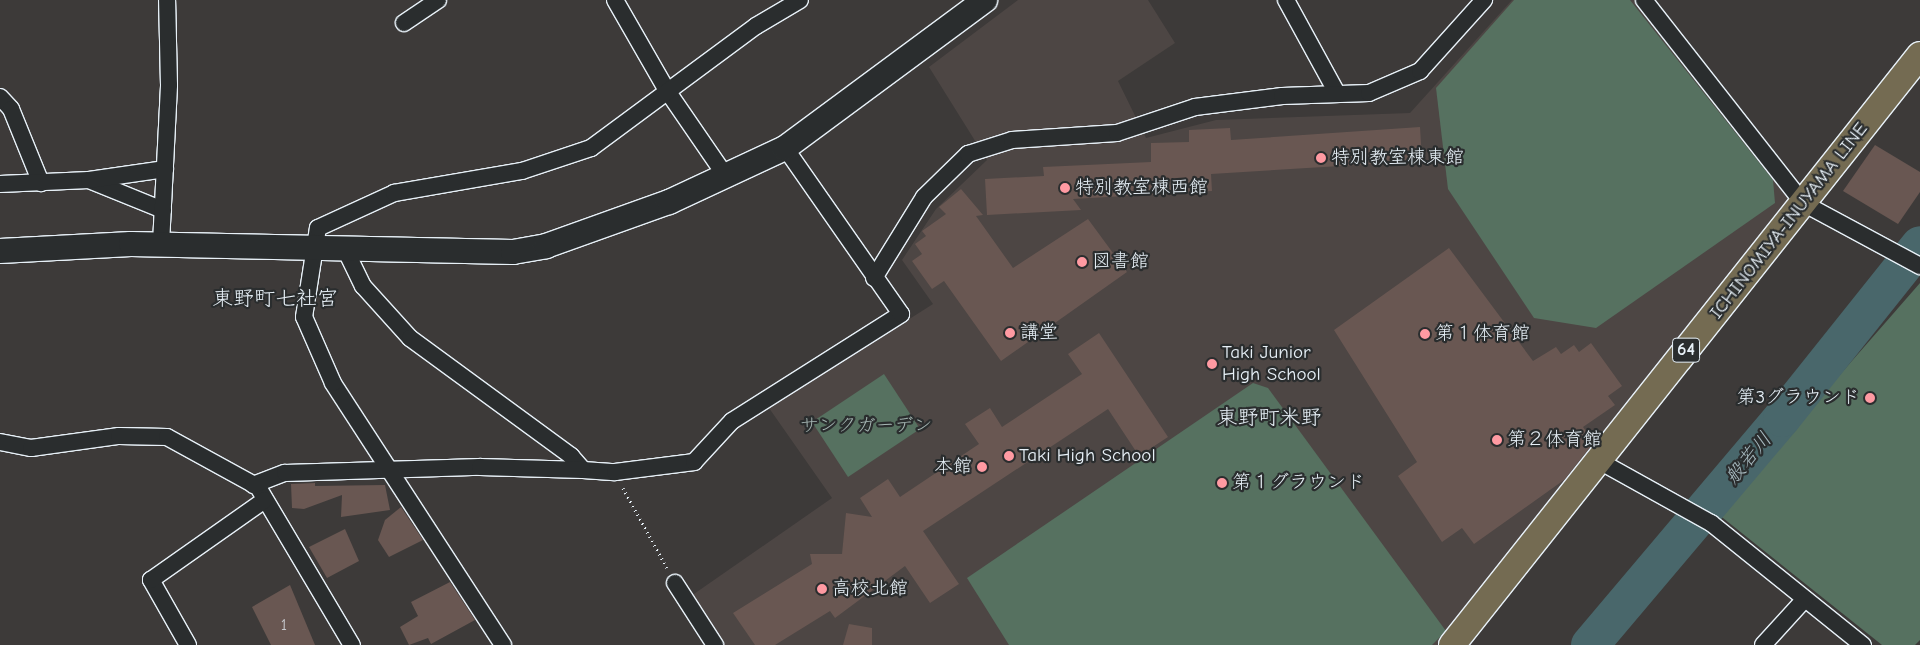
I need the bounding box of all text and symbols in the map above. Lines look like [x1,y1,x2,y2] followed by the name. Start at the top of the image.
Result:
[1705,118,1873,324] street label: ICHINOMIYA-INUYAMA LINE
[1331,147,1464,169] place label: 特別教室棟東館
[1315,152,1327,164] marker: 特別教室棟東館
[1075,177,1208,199] place label: 特別教室棟西館
[1059,182,1071,194] marker: 特別教室棟西館
[1092,251,1149,273] place label: 図書館
[1076,256,1088,268] marker: 図書館
[212,285,338,311] district label: 東野町七社宮
[1020,322,1058,344] place label: 講堂
[1435,323,1530,345] place label: 第１体育館
[1004,327,1016,339] marker: 講堂
[1419,328,1431,340] marker: 第１体育館
[1671,334,1701,366] road number: 64
[1222,342,1321,386] place label: Taki Junior High School
[1206,358,1218,370] marker: Taki Junior High School
[1736,387,1860,409] place label: 第3グラウンド
[1864,392,1876,404] marker: 第3グラウンド
[1217,404,1321,430] district label: 東野町米野
[800,415,932,437] park label: サンクガーデン
[1720,427,1776,489] water label: 般若川
[1507,429,1602,451] place label: 第２体育館
[1491,434,1503,446] marker: 第２体育館
[1019,445,1156,467] place label: Taki High School
[1003,450,1015,462] marker: Taki High School
[934,456,972,478] place label: 本館
[976,461,988,473] marker: 本館
[1232,472,1365,494] place label: 第１グラウンド
[1216,477,1228,489] marker: 第１グラウンド
[832,578,908,600] place label: 高校北館
[816,583,828,595] marker: 高校北館
[281,615,287,635] house number: 1

